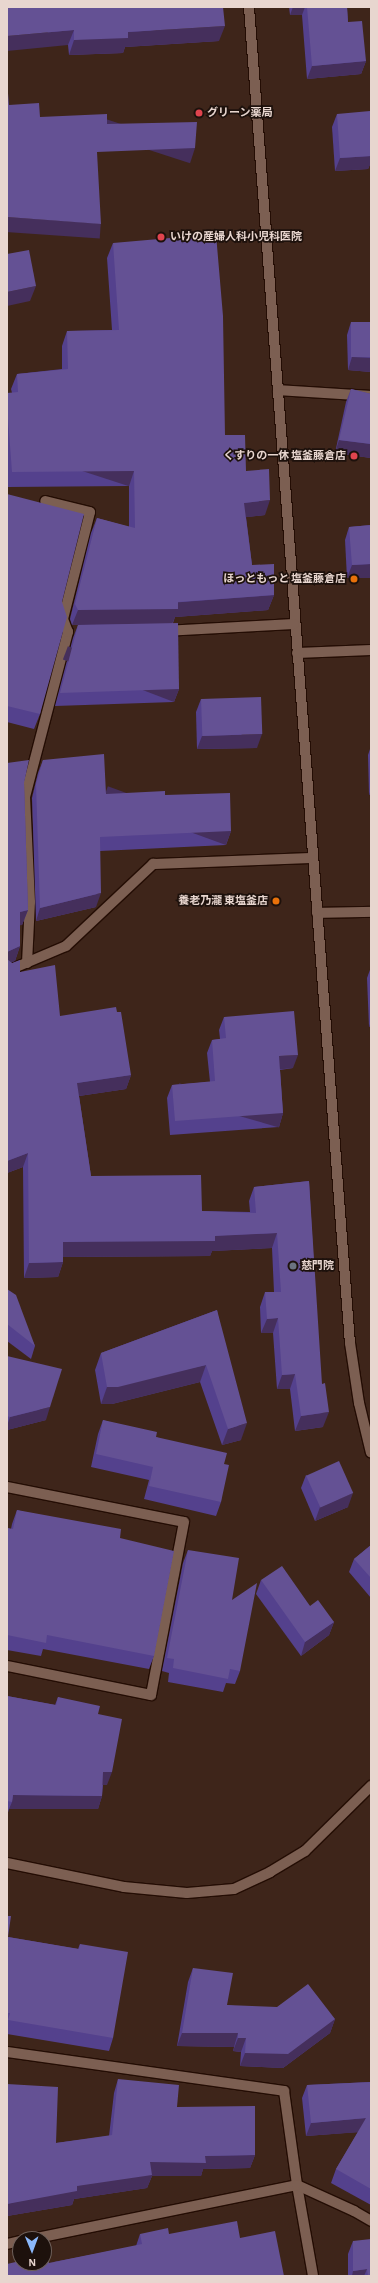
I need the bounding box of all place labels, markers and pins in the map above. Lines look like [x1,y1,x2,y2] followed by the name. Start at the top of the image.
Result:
[207,106,273,120] place label: グリーン薬局
[194,108,204,118] marker: グリーン薬局
[170,230,302,244] place label: いけの産婦人科小児科医院
[155,231,167,243] marker: いけの産婦人科小児科医院
[223,449,346,463] place label: くすりの一休 塩釜藤倉店
[349,451,359,461] marker: くすりの一休 塩釜藤倉店
[223,572,346,586] place label: ほっともっと 塩釜藤倉店
[349,574,359,584] marker: ほっともっと 塩釜藤倉店
[178,894,268,908] place label: 養老乃瀧 東塩釜店
[271,896,281,906] marker: 養老乃瀧 東塩釜店
[301,1259,334,1273] place label: 慈門院
[288,1261,298,1271] marker: 慈門院

